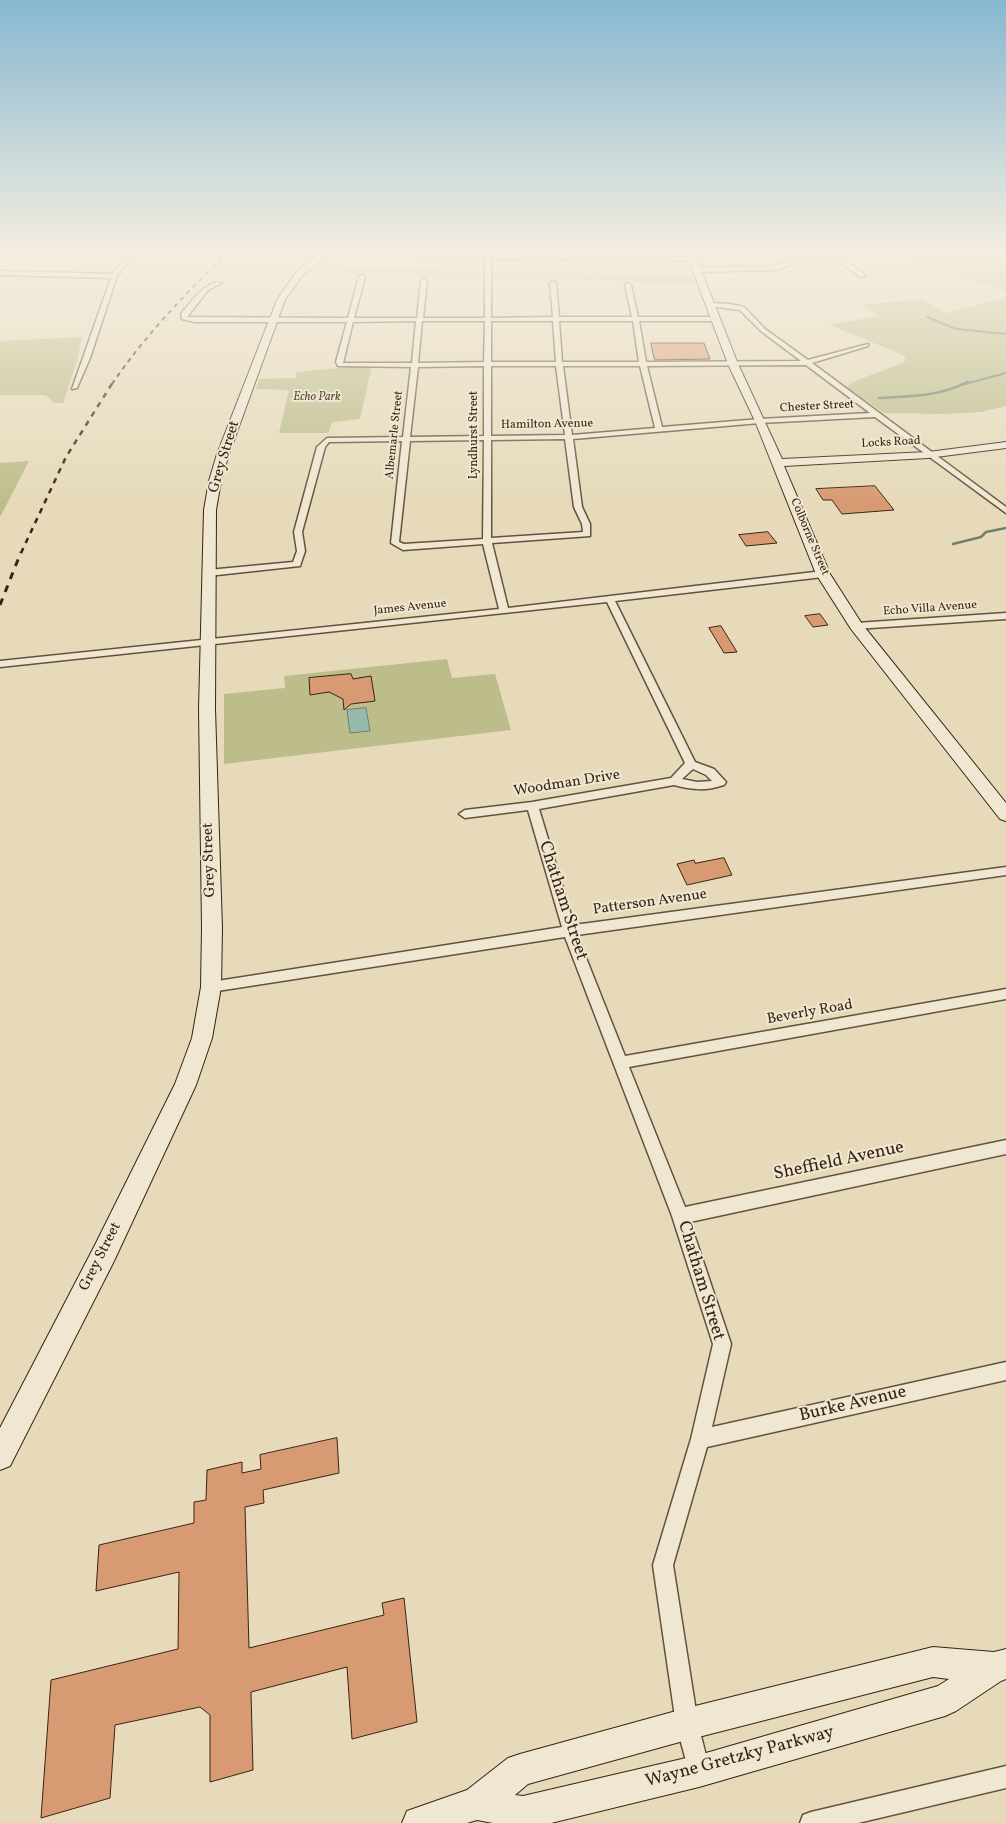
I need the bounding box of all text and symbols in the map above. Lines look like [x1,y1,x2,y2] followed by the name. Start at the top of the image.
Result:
[383,390,407,480] street label: Albemarle Street
[293,391,341,405] park label: Echo Park
[468,391,482,479] street label: Lyndhurst Street
[779,398,855,416] street label: Chester Street
[501,417,593,433] street label: Hamilton Avenue
[205,419,245,495] street label: Grey Street
[861,434,921,452] street label: Locks Road
[786,496,832,578] street label: Colborne Street
[373,597,447,619] street label: James Avenue
[882,599,978,619] street label: Echo Villa Avenue
[512,767,622,801] street label: Woodman Drive
[200,822,220,898] street label: Grey Street
[533,839,591,963] street label: Chatham Street
[592,886,708,920] street label: Patterson Avenue
[766,997,854,1029] street label: Beverly Road
[772,1138,906,1186] street label: Sheffield Avenue
[672,1219,728,1343] street label: Chatham Street
[76,1220,126,1294] street label: Grey Street
[797,1382,909,1428] street label: Burke Avenue
[643,1722,837,1794] street label: Wayne Gretzky Parkway

